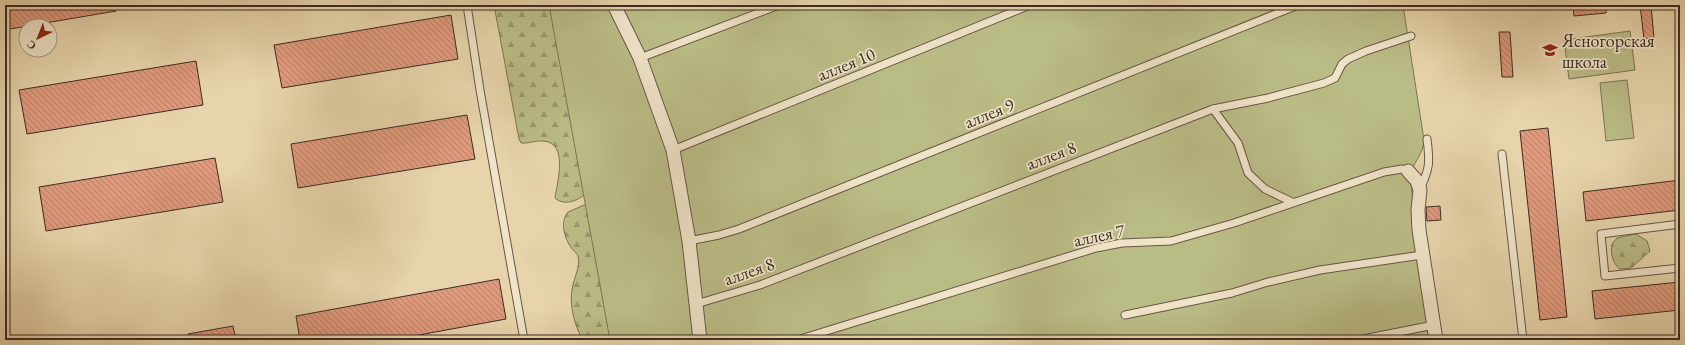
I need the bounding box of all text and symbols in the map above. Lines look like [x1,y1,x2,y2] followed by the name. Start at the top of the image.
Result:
[18,18,58,58] north arrow
[1561,29,1655,73] place label: Ясногорская школа
[23,37,39,53] text: С
[1541,41,1559,59] school or university icon: Ясногорская школа
[814,42,879,86] street label: аллея 10
[961,93,1018,133] street label: аллея 9
[1023,135,1079,175] street label: аллея 8
[1071,218,1127,252] street label: аллея 7
[721,252,777,290] street label: аллея 8

